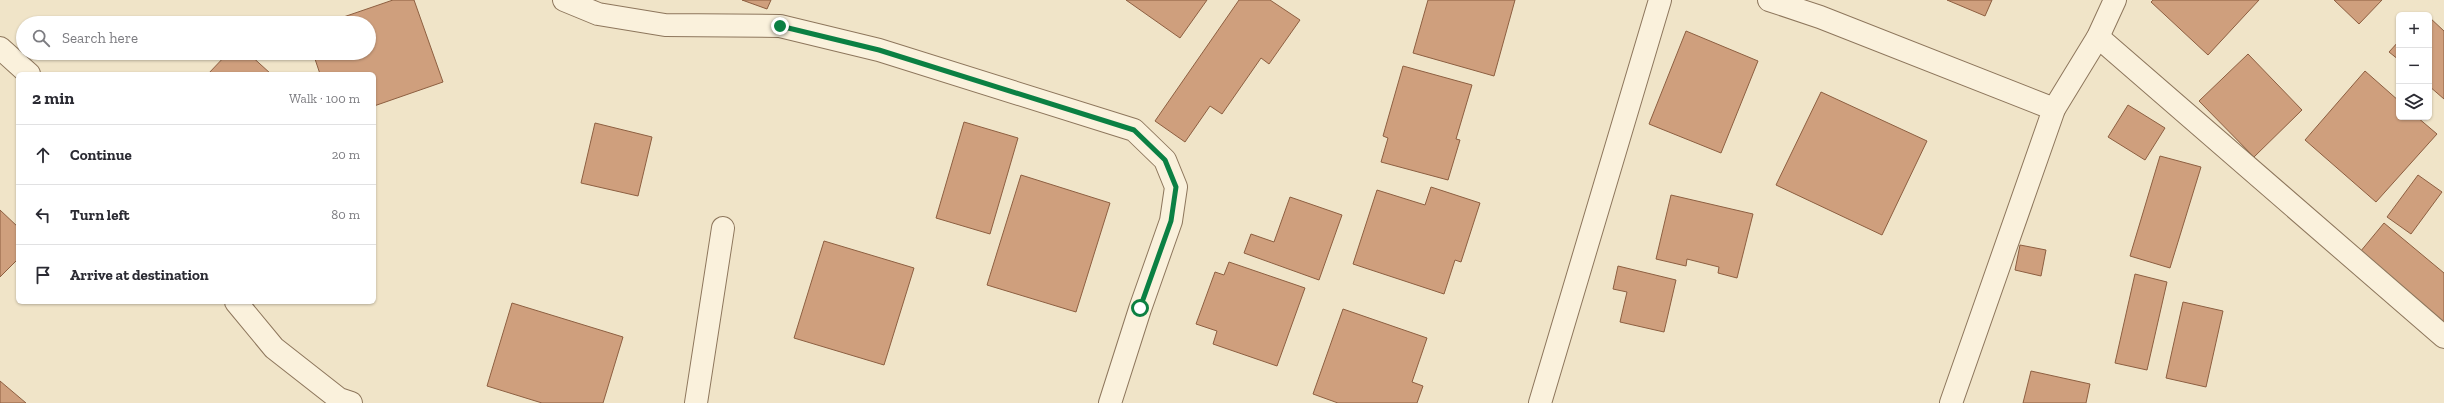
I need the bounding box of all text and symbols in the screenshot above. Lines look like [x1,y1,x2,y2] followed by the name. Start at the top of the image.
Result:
[2396,12,2432,120] map controls
[2396,12,2432,48] button: +
[16,16,376,60] search box
[771,17,789,35] route end
[30,27,52,49] icon: search
[62,29,138,47] text: Search here
[2396,48,2432,84] button: −
[2396,84,2432,120] button: layers
[32,88,74,108] text: 2 min
[289,91,360,106] text: Walk · 100 m
[32,144,54,166] icon: ahead
[70,146,132,164] text: Continue
[332,147,360,162] text: 20 m
[32,204,54,226] icon: left
[70,206,130,224] text: Turn left
[331,207,360,222] text: 80 m
[32,264,54,286] icon: arrive
[70,266,209,284] text: Arrive at destination
[1131,299,1149,317] route start

